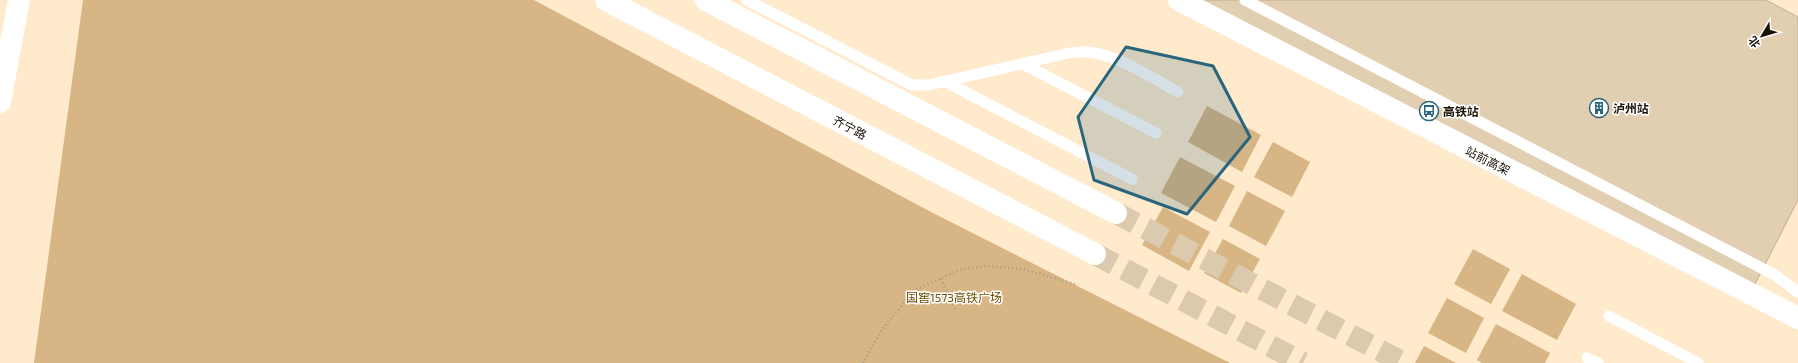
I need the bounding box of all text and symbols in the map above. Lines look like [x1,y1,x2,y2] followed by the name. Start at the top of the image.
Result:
[1742,16,1782,56] north arrow
[1745,34,1762,51] text: 北
[1588,97,1610,119] building icon: 泸州站
[1418,100,1440,122] bus stop icon: 高铁站
[1613,101,1649,115] place label: 泸州站
[1443,104,1479,118] place label: 高铁站
[831,112,869,142] street label: 齐宁路
[1463,143,1513,177] street label: 站前高架
[906,290,1002,304] park label: 国窖1573高铁广场

